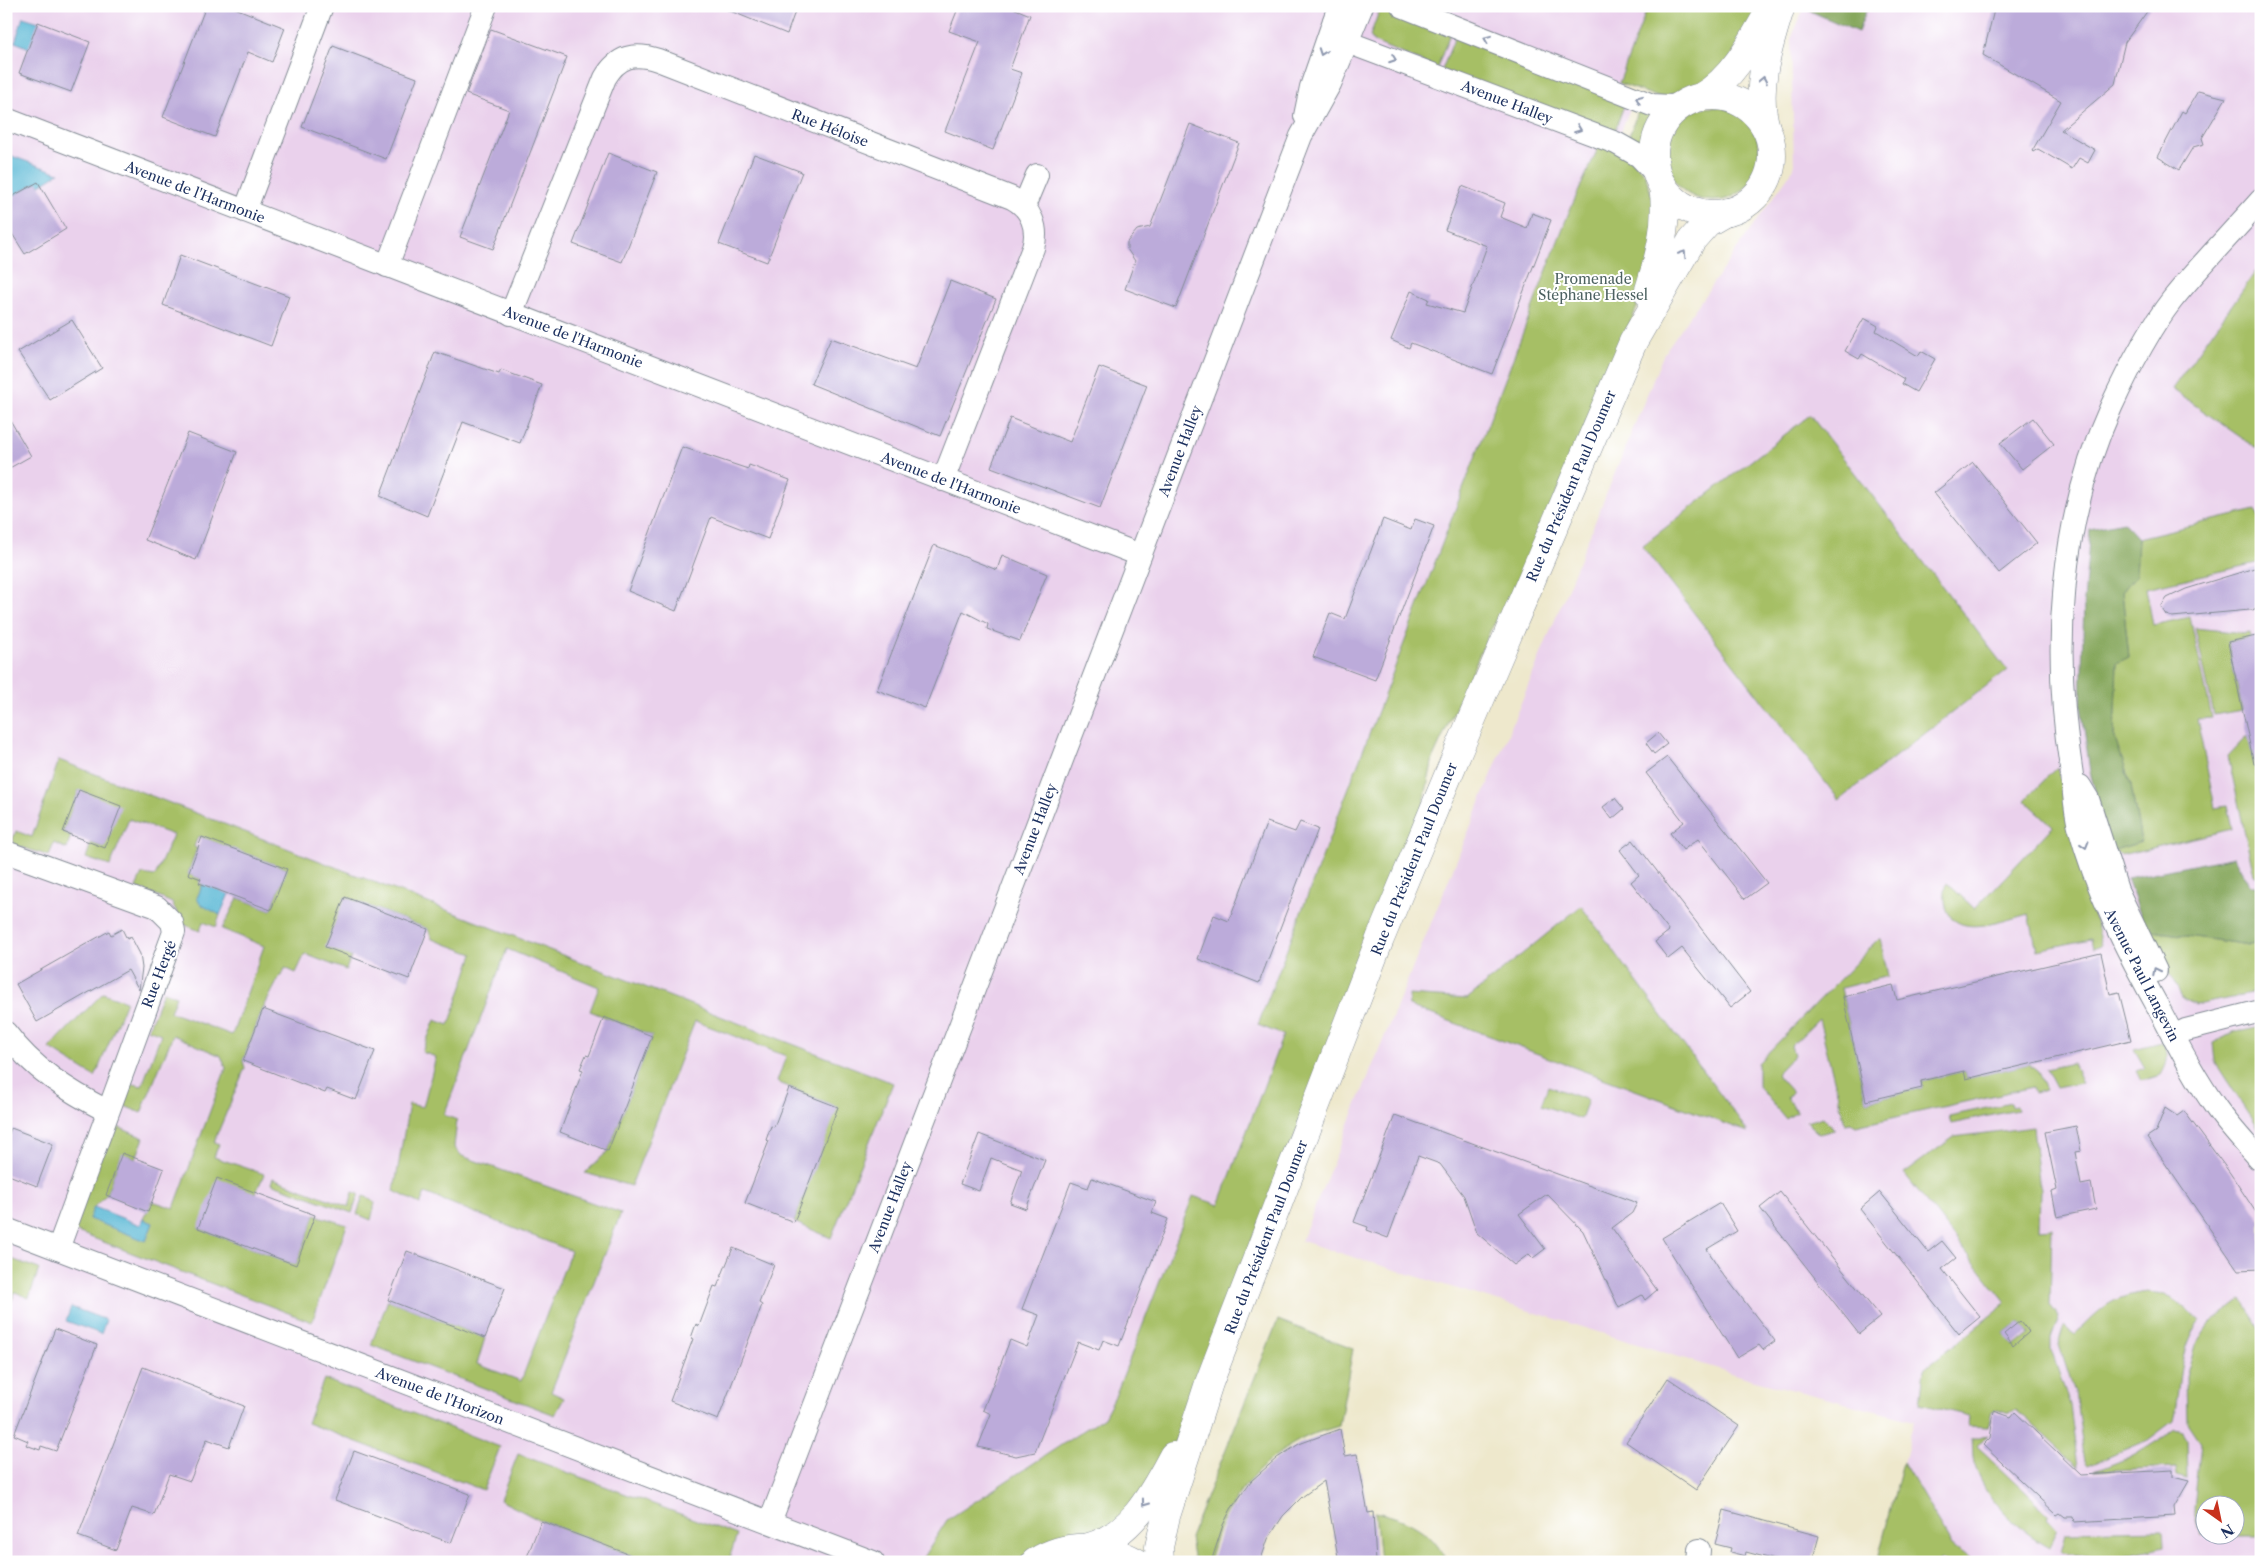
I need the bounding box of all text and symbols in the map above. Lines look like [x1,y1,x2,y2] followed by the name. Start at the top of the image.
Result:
[1484,35,1492,45] one-way arrow
[1318,47,1328,56] one-way arrow
[1388,53,1397,63] one-way arrow
[1757,75,1767,84] one-way arrow
[1458,76,1555,128] street label: Avenue Halley
[1635,95,1643,105] one-way arrow
[789,105,871,151] street label: Rue Héloise
[1573,123,1582,133] one-way arrow
[122,157,268,227] street label: Avenue de l'Harmonie
[1677,250,1686,259] one-way arrow
[1538,270,1648,304] park label: Promenade Stéphane Hessel
[500,302,646,372] street label: Avenue de l'Harmonie
[1522,387,1620,585] street label: Rue du Président Paul Doumer
[1154,403,1206,500] street label: Avenue Halley
[878,448,1024,518] street label: Avenue de l'Harmonie
[1367,760,1461,958] street label: Rue du Président Paul Doumer
[1009,781,1061,878] street label: Avenue Halley
[2080,841,2090,849] one-way arrow
[2100,904,2184,1045] street label: Avenue Paul Langevin
[138,938,180,1010] street label: Rue Hergé
[2152,968,2162,977] one-way arrow
[1221,1137,1311,1337] street label: Rue du Président Paul Doumer
[864,1159,916,1256] street label: Avenue Halley
[372,1363,507,1429] street label: Avenue de l'Horizon
[2194,1496,2244,1546] north arrow
[1142,1497,1151,1507] one-way arrow
[2217,1520,2237,1542] text: N

